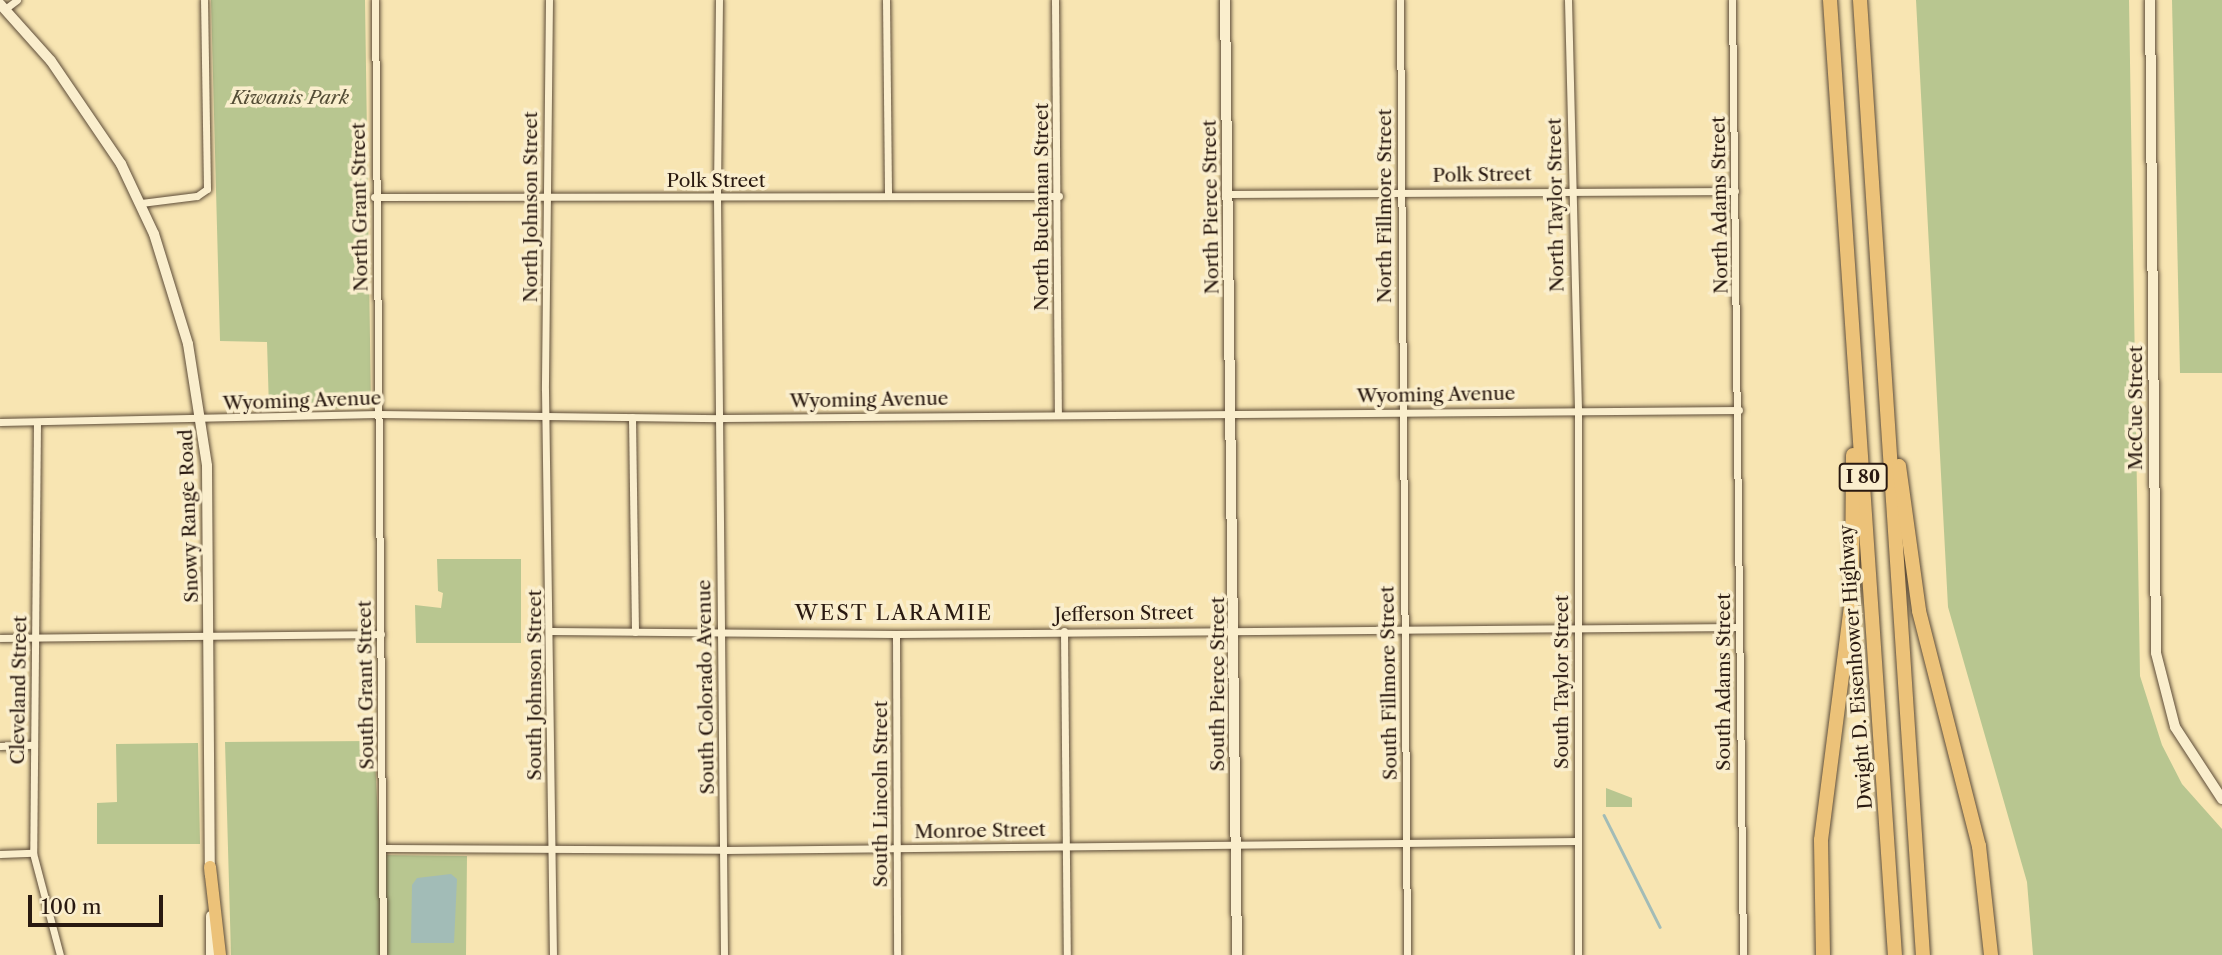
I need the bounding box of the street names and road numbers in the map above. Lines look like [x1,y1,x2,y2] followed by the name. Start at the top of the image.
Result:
[1031,103,1053,311] street label: North Buchanan Street
[1374,109,1396,303] street label: North Fillmore Street
[520,111,542,303] street label: North Johnson Street
[1707,115,1733,295] street label: North Adams Street
[1543,117,1569,293] street label: North Taylor Street
[1198,119,1224,295] street label: North Pierce Street
[347,122,373,292] street label: North Grant Street
[1432,163,1532,187] street label: Polk Street
[666,170,766,192] street label: Polk Street
[2125,346,2147,470] street label: McCue Street
[1356,382,1516,408] street label: Wyoming Avenue
[222,387,382,415] street label: Wyoming Avenue
[789,387,949,413] street label: Wyoming Avenue
[175,429,203,603] street label: Snowy Range Road
[1839,462,1888,491] road number: I 80
[1835,524,1877,810] street label: Dwight D. Eisenhower Highway
[693,579,719,795] street label: South Colorado Avenue
[1376,586,1402,780] street label: South Fillmore Street
[524,589,546,781] street label: South Johnson Street
[1713,593,1735,771] street label: South Adams Street
[1551,594,1573,770] street label: South Taylor Street
[1207,597,1229,771] street label: South Pierce Street
[353,600,379,770] street label: South Grant Street
[1054,601,1194,627] street label: Jefferson Street
[6,615,32,765] street label: Cleveland Street
[870,701,892,887] street label: South Lincoln Street
[914,818,1046,844] street label: Monroe Street

